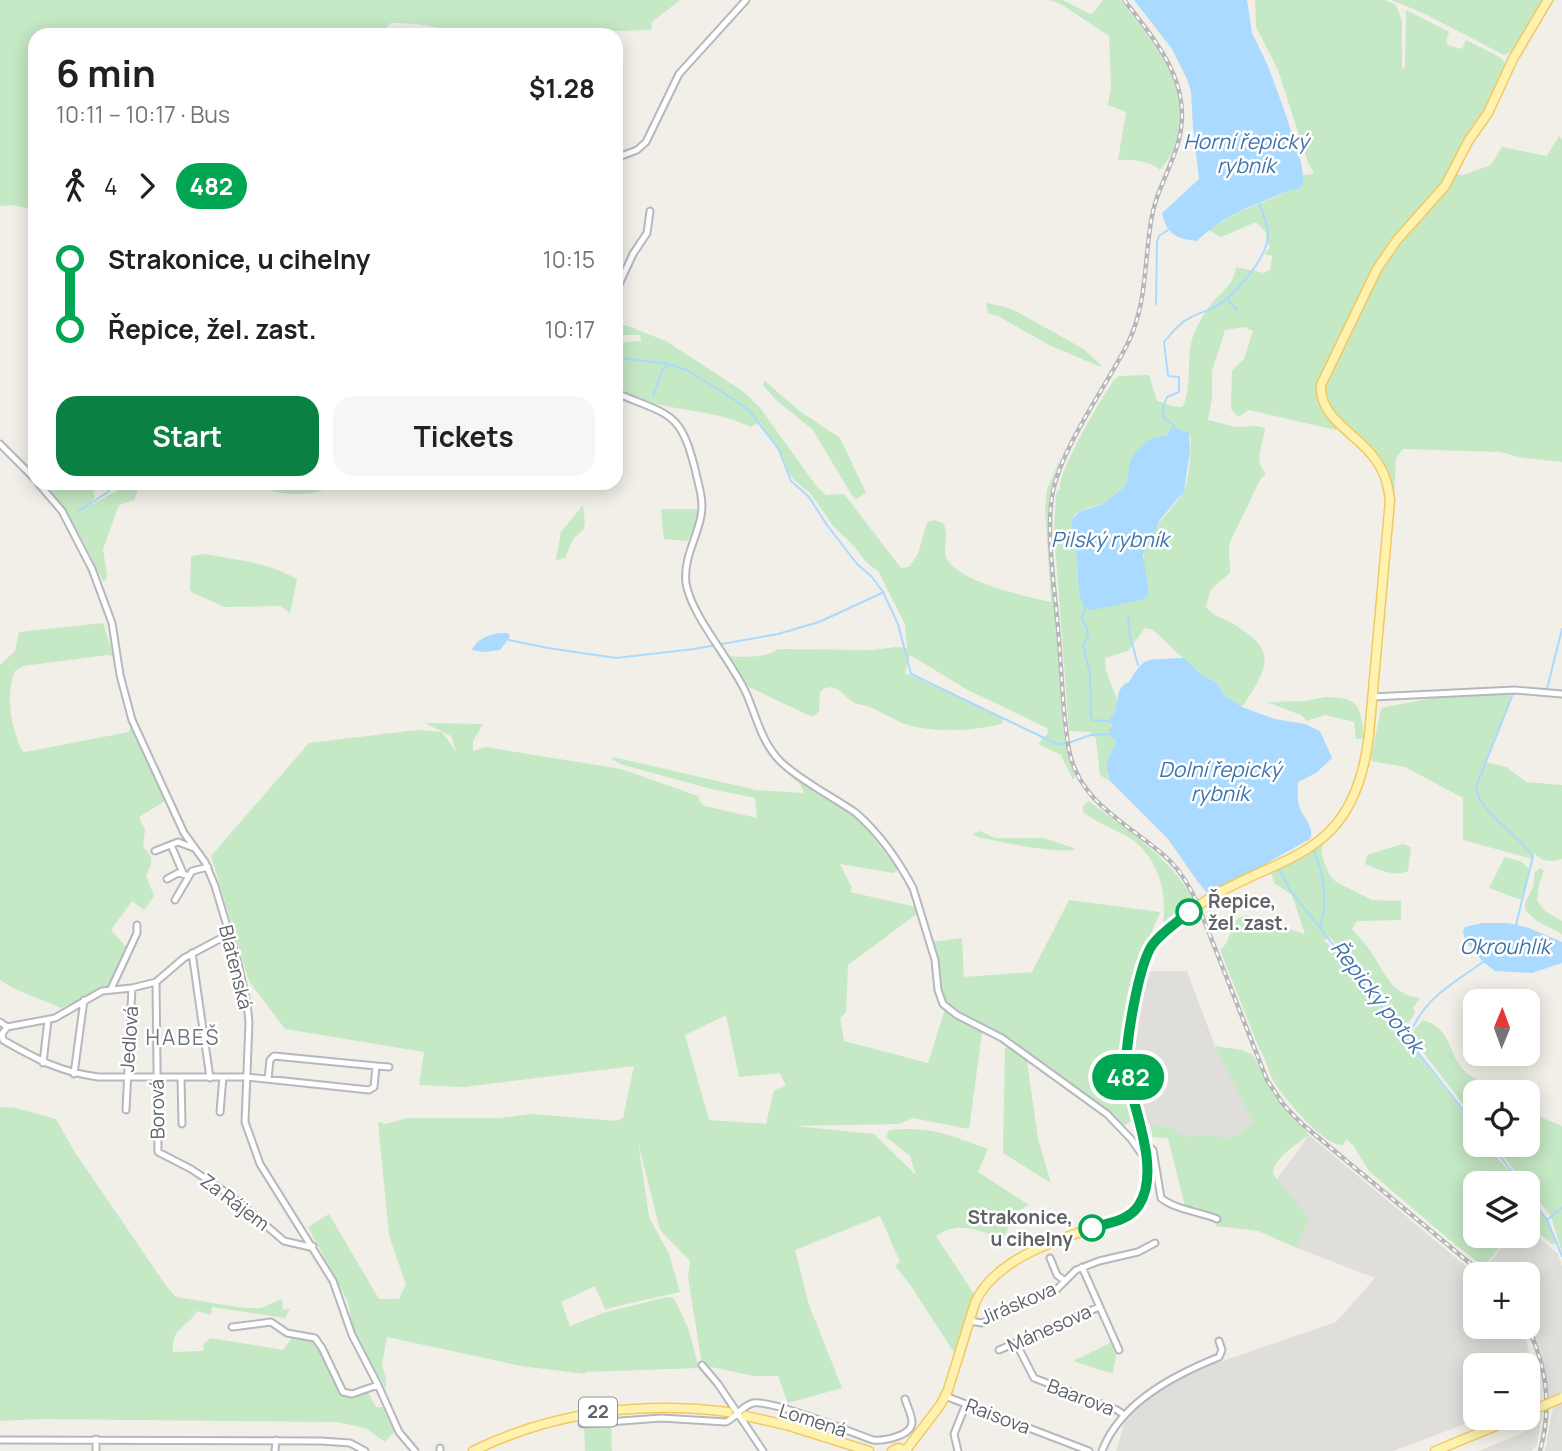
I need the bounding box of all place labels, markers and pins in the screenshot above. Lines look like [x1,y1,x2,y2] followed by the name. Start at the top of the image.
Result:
[1208,888,1289,936] place label: Řepice, žel. zast.
[1176,899,1202,925] marker: Řepice, žel. zast.
[968,1204,1073,1252] place label: Strakonice, u cihelny
[1079,1215,1105,1241] marker: Strakonice, u cihelny

